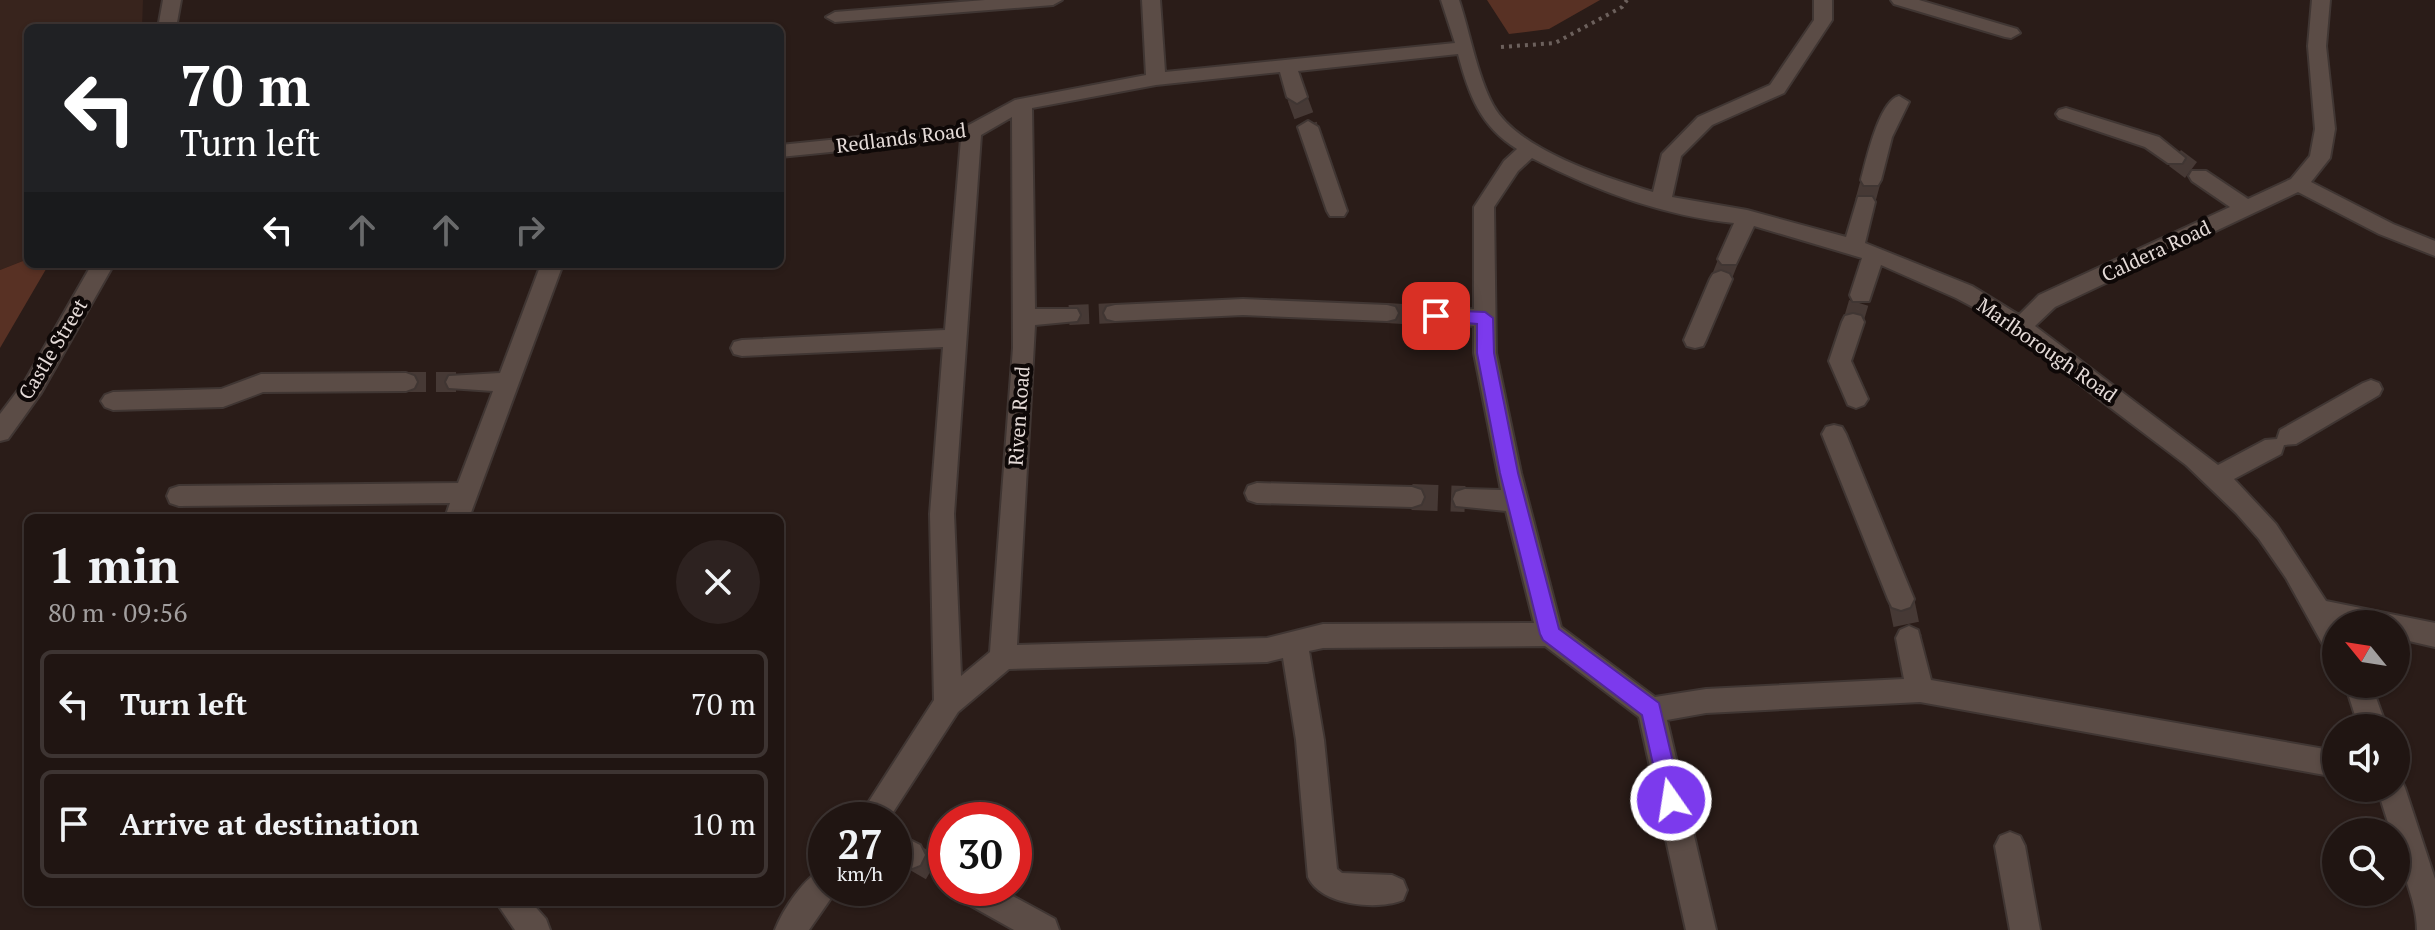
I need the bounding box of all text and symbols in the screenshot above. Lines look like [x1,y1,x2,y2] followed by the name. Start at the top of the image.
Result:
[180,48,310,122] text: 70 m
[48,56,152,160] icon: left
[834,116,967,159] street label: Redlands Road
[180,119,320,166] text: Turn left
[256,208,300,252] icon: left
[340,208,384,252] icon: ahead
[424,208,468,252] icon: ahead
[508,208,552,252] icon: right
[2097,213,2215,288] street label: Caldera Road
[1402,282,1470,350] pin
[1972,291,2123,408] street label: Marlborough Road
[12,293,94,404] street label: Castle Street
[1414,294,1458,338] icon: arrive
[1002,365,1035,467] street label: Riven Road
[48,533,179,597] text: 1 min
[676,540,760,624] button: close
[48,595,187,629] text: 80 m · 09:56
[2322,610,2410,698] north arrow
[2322,610,2410,906] map controls
[52,682,96,726] icon: left
[120,684,247,724] text: Turn left
[691,684,756,724] text: 70 m
[2322,714,2410,802] button: sound
[1629,758,1713,842] position arrow
[52,802,96,846] icon: arrive
[928,802,1032,906] speed limit sign: 30
[120,804,419,844] text: Arrive at destination
[691,804,756,844] text: 10 m
[837,817,883,870] text: 27
[2322,818,2410,906] button: search
[837,860,883,887] text: km/h

